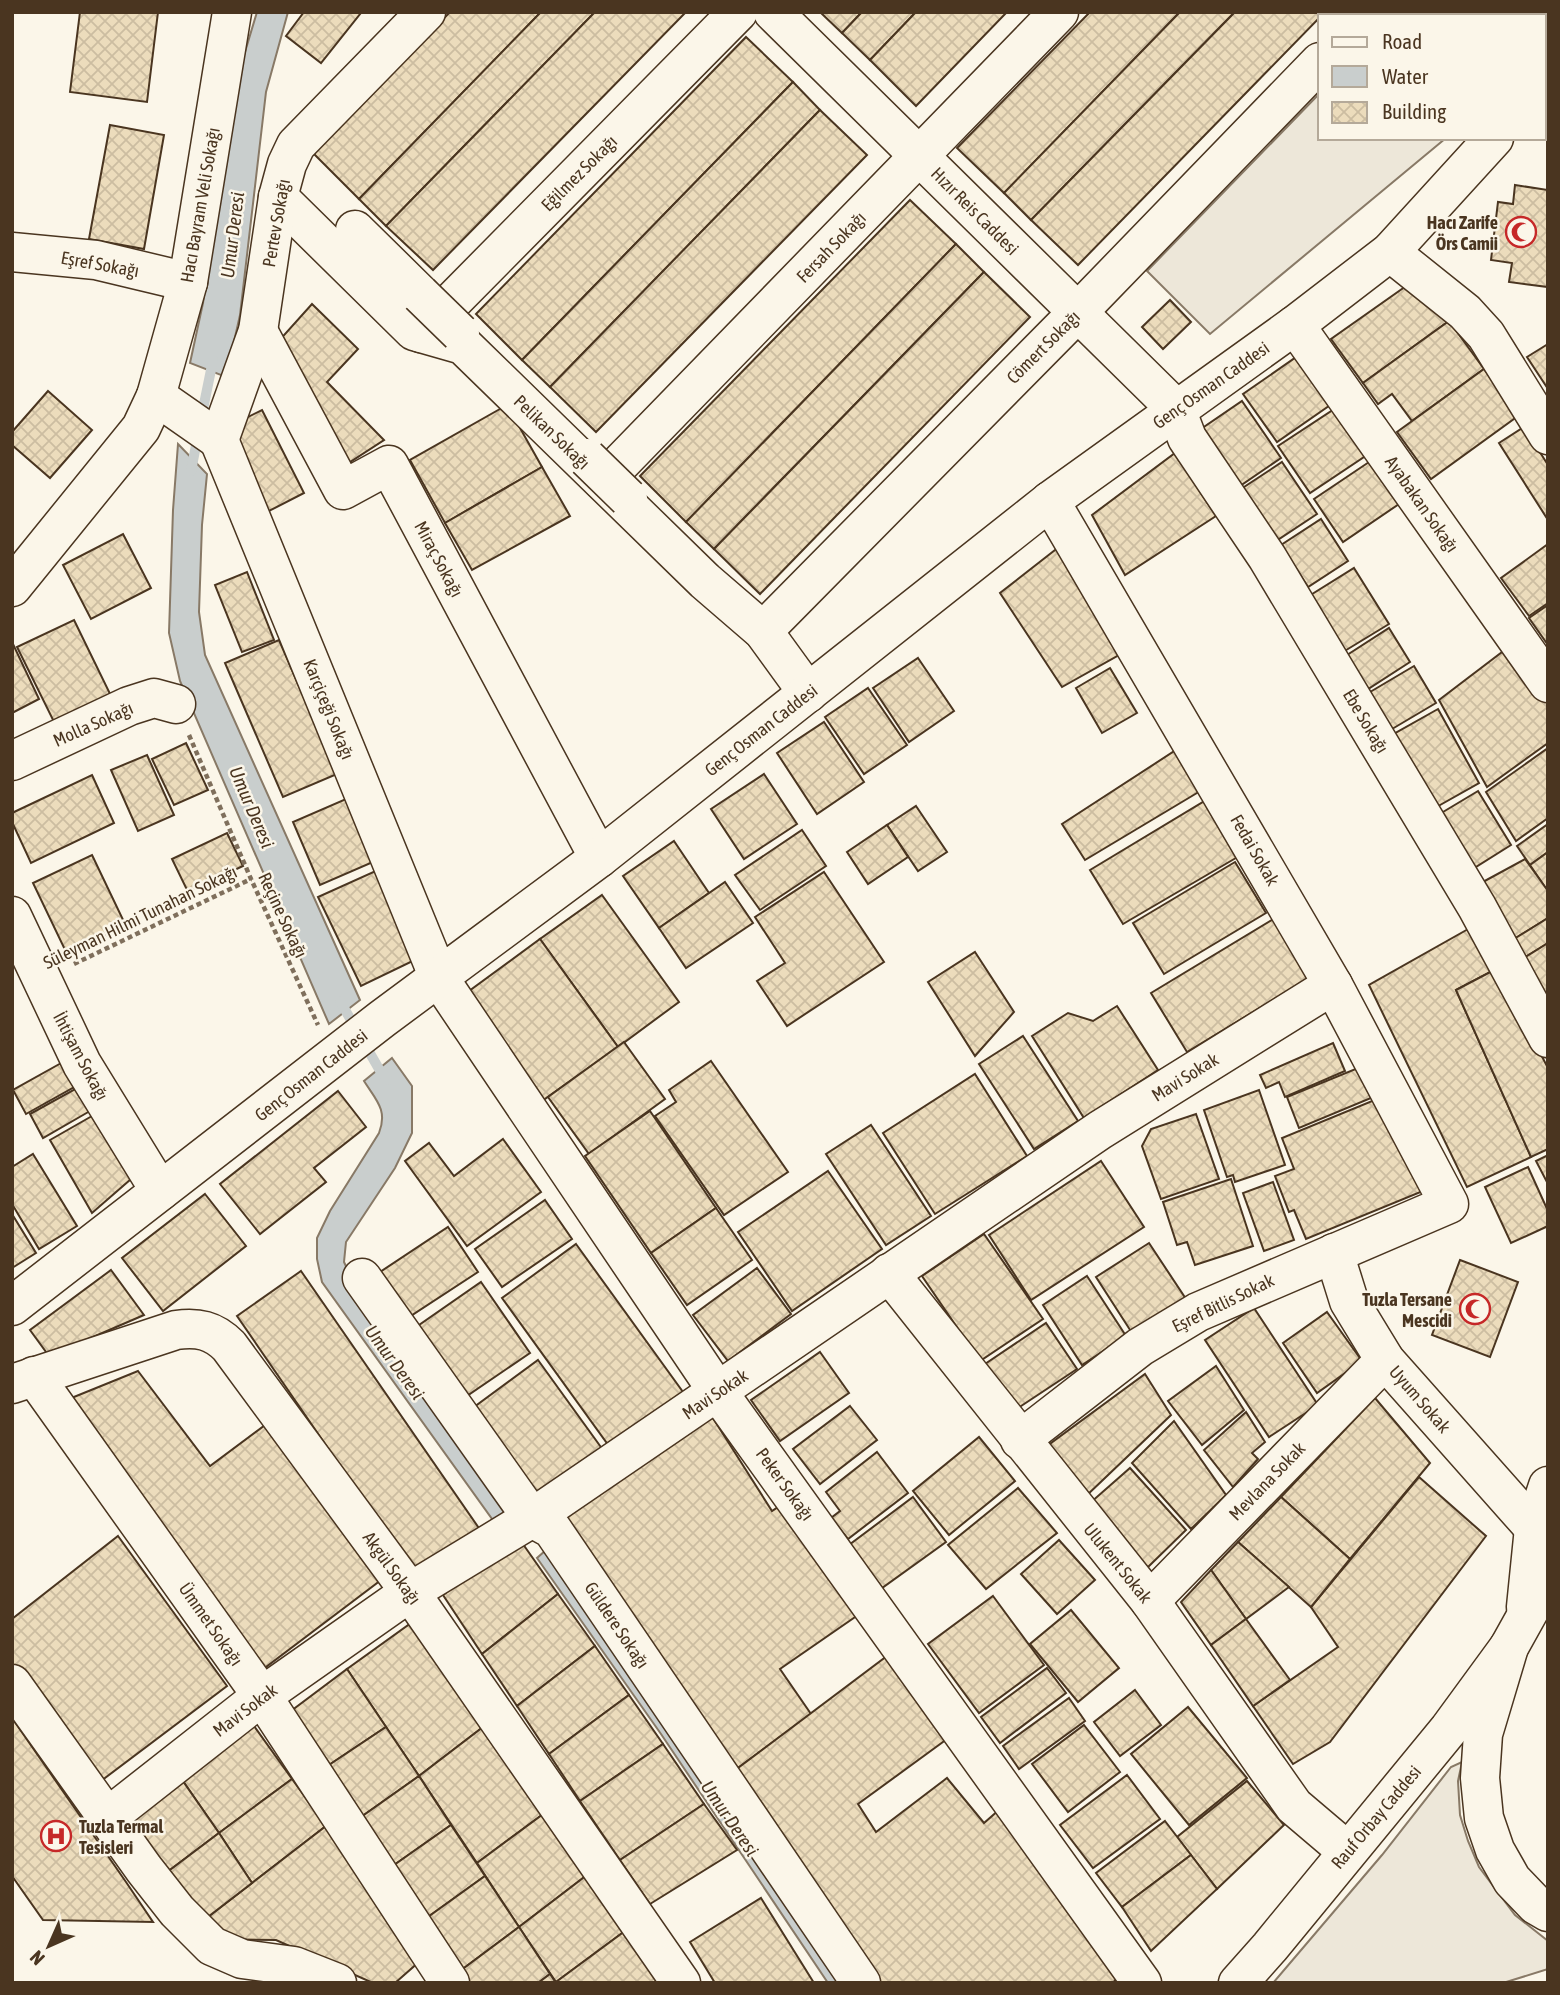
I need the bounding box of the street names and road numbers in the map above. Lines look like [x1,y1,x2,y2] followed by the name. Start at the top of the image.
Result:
[176,126,224,284] street label: Hacı Bayram Veli Sokağı
[537,131,621,215] street label: Eğilmez Sokağı
[927,163,1023,259] street label: Hızır Reis Caddesi
[258,177,294,269] street label: Pertev Sokağı
[792,207,870,287] street label: Fersah Sokağı
[59,247,141,281] street label: Eşref Sokağı
[1002,306,1084,388] street label: Cömert Sokağı
[1149,337,1273,433] street label: Genç Osman Caddesi
[510,391,594,473] street label: Pelikan Sokağı
[1381,452,1463,556] street label: Ayabakan Sokağı
[410,517,468,601] street label: Miraç Sokağı
[299,656,359,762] street label: Karçiçeği Sokağı
[700,680,822,780] street label: Genç Osman Caddesi
[1339,685,1393,757] street label: Ebe Sokağı
[50,697,136,751] street label: Molla Sokağı
[1226,811,1284,889] street label: Fedai Sokak
[40,861,240,973] street label: Süleyman Hilmi Tunahan Sokağı
[254,869,312,961] street label: Reçine Sokağı
[49,1008,113,1104] street label: İhtişam Sokağı
[250,1025,372,1125] street label: Genç Osman Caddesi
[1148,1048,1222,1106] street label: Mavi Sokak
[1169,1269,1277,1337] street label: Eşref Bitlis Sokak
[1385,1361,1455,1437] street label: Uyum Sokak
[678,1364,752,1424] street label: Mavi Sokak
[1225,1438,1309,1524] street label: Mevlana Sokak
[752,1444,818,1524] street label: Peker Sokağı
[1079,1519,1157,1607] street label: Ulukent Sokak
[359,1528,425,1608] street label: Akgül Sokağı
[175,1578,247,1670] street label: Ümmet Sokağı
[580,1578,654,1672] street label: Güldere Sokağı
[209,1679,281,1741] street label: Mavi Sokak
[1327,1761,1425,1873] street label: Rauf Orbay Caddesi

